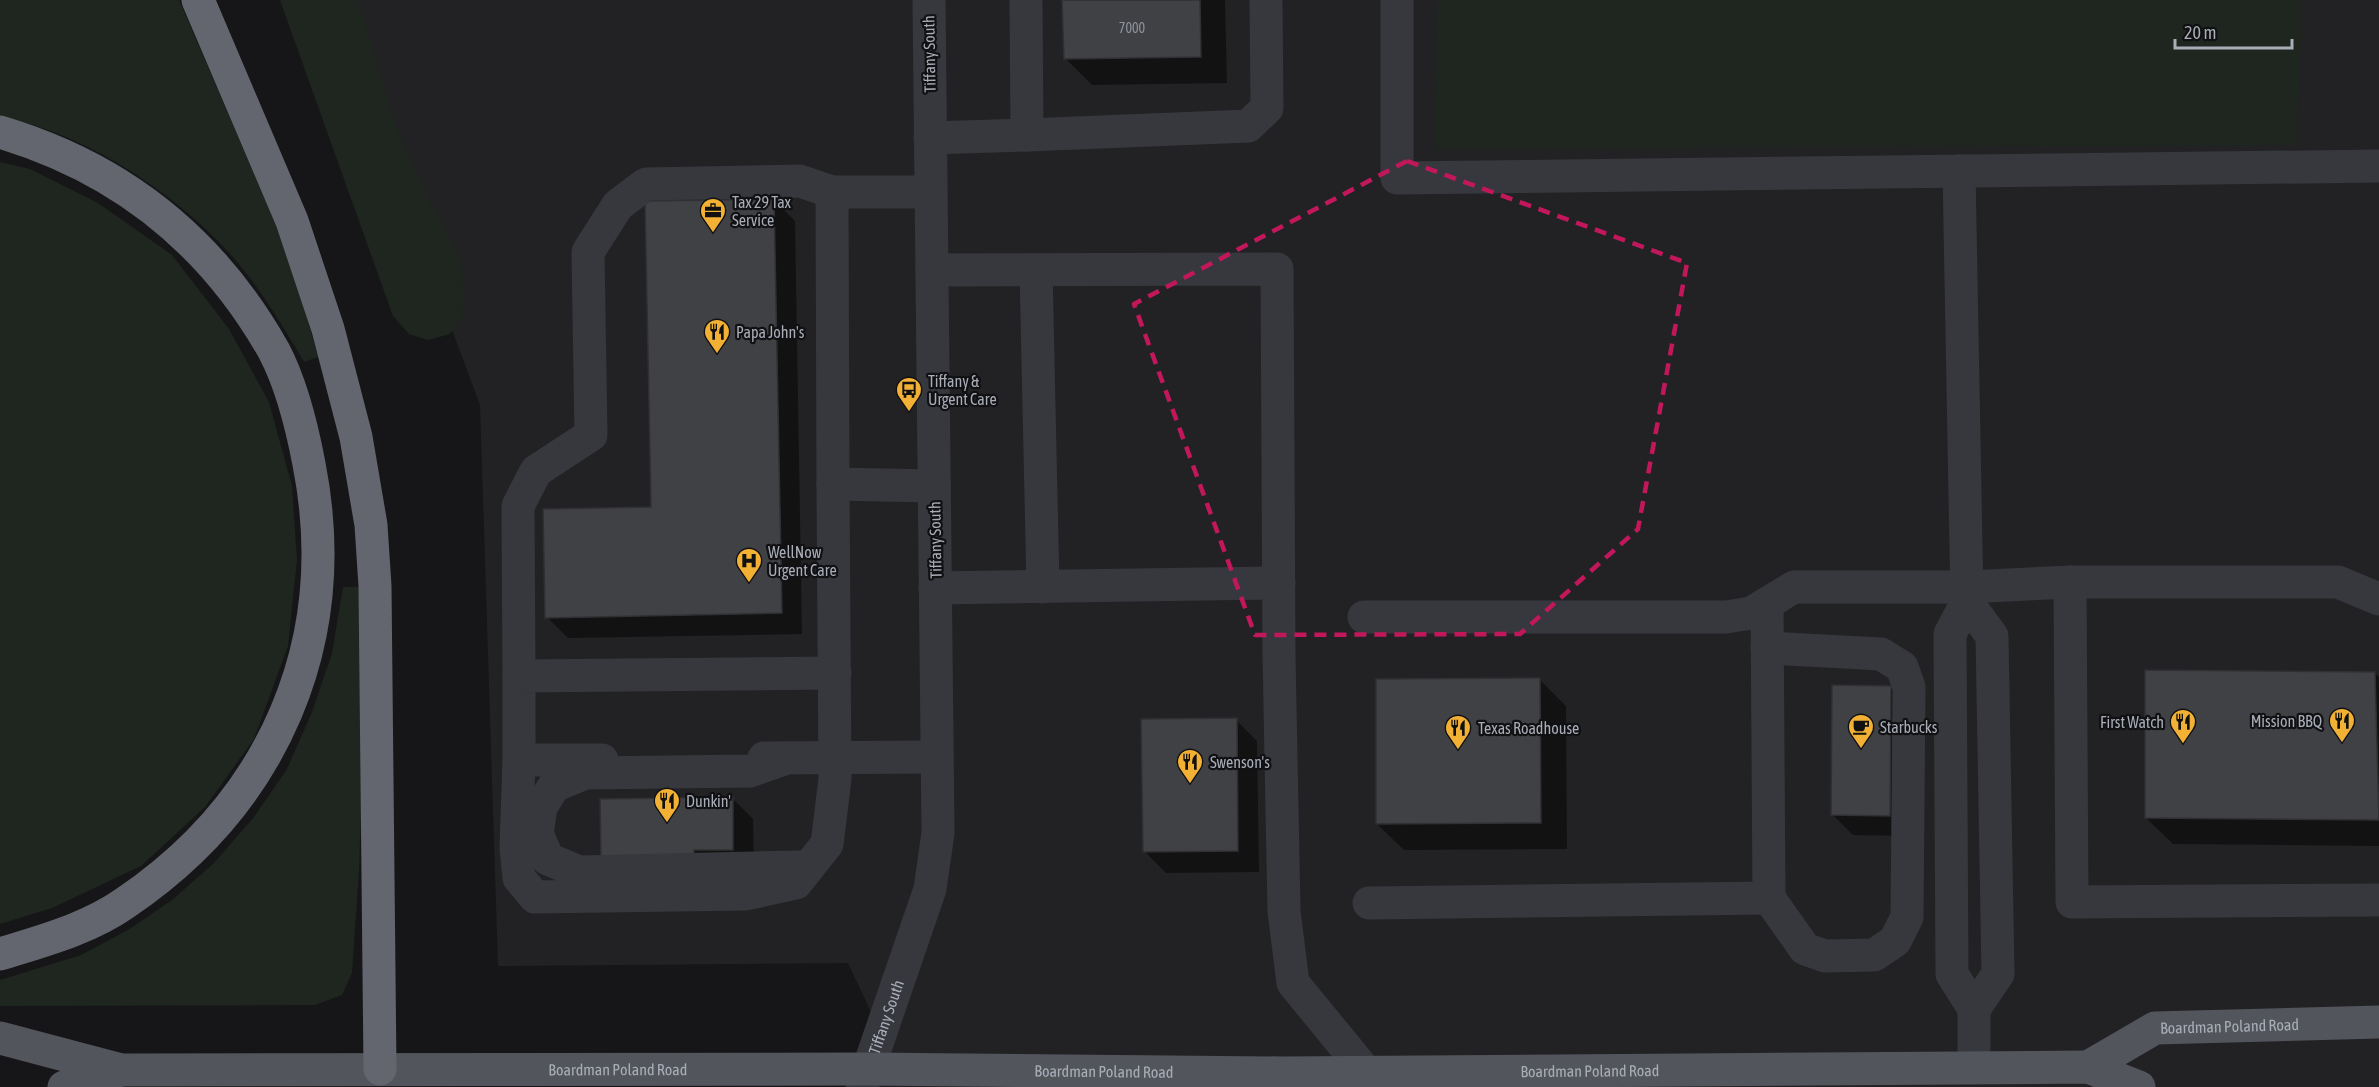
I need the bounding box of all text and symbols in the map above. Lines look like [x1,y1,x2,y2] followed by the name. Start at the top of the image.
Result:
[2175,12,2292,50] scale bar
[919,15,940,93] street label: Tiffany South
[1119,20,1146,36] house number: 7000
[2184,22,2216,43] text: 20 m
[732,193,792,229] place label: Tax 29 Tax Service
[698,196,728,234] office icon: Tax 29 Tax Service
[702,317,732,355] restaurant icon: Papa John's
[736,323,805,342] place label: Papa John's
[928,372,997,409] place label: Tiffany & Urgent Care
[894,375,924,413] bus stop icon: Tiffany & Urgent Care
[925,501,946,579] street label: Tiffany South
[768,543,837,580] place label: WellNow Urgent Care
[734,546,764,584] hospital icon: WellNow Urgent Care
[2327,706,2357,744] restaurant icon: Mission BBQ
[2168,707,2198,745] restaurant icon: First Watch
[1846,712,1876,750] cafe icon: Starbucks
[2251,712,2323,730] place label: Mission BBQ
[1443,713,1473,751] restaurant icon: Texas Roadhouse
[2100,713,2164,731] place label: First Watch
[1880,718,1938,736] place label: Starbucks
[1478,719,1579,737] place label: Texas Roadhouse
[1175,747,1205,785] restaurant icon: Swenson's
[1210,753,1270,771] place label: Swenson's
[652,786,682,824] restaurant icon: Dunkin'
[686,792,731,810] place label: Dunkin'
[865,977,907,1057] street label: Tiffany South
[2160,1015,2299,1037] street label: Boardman Poland Road
[548,1060,687,1078] street label: Boardman Poland Road
[1520,1061,1659,1080] street label: Boardman Poland Road
[1034,1062,1173,1081] street label: Boardman Poland Road

